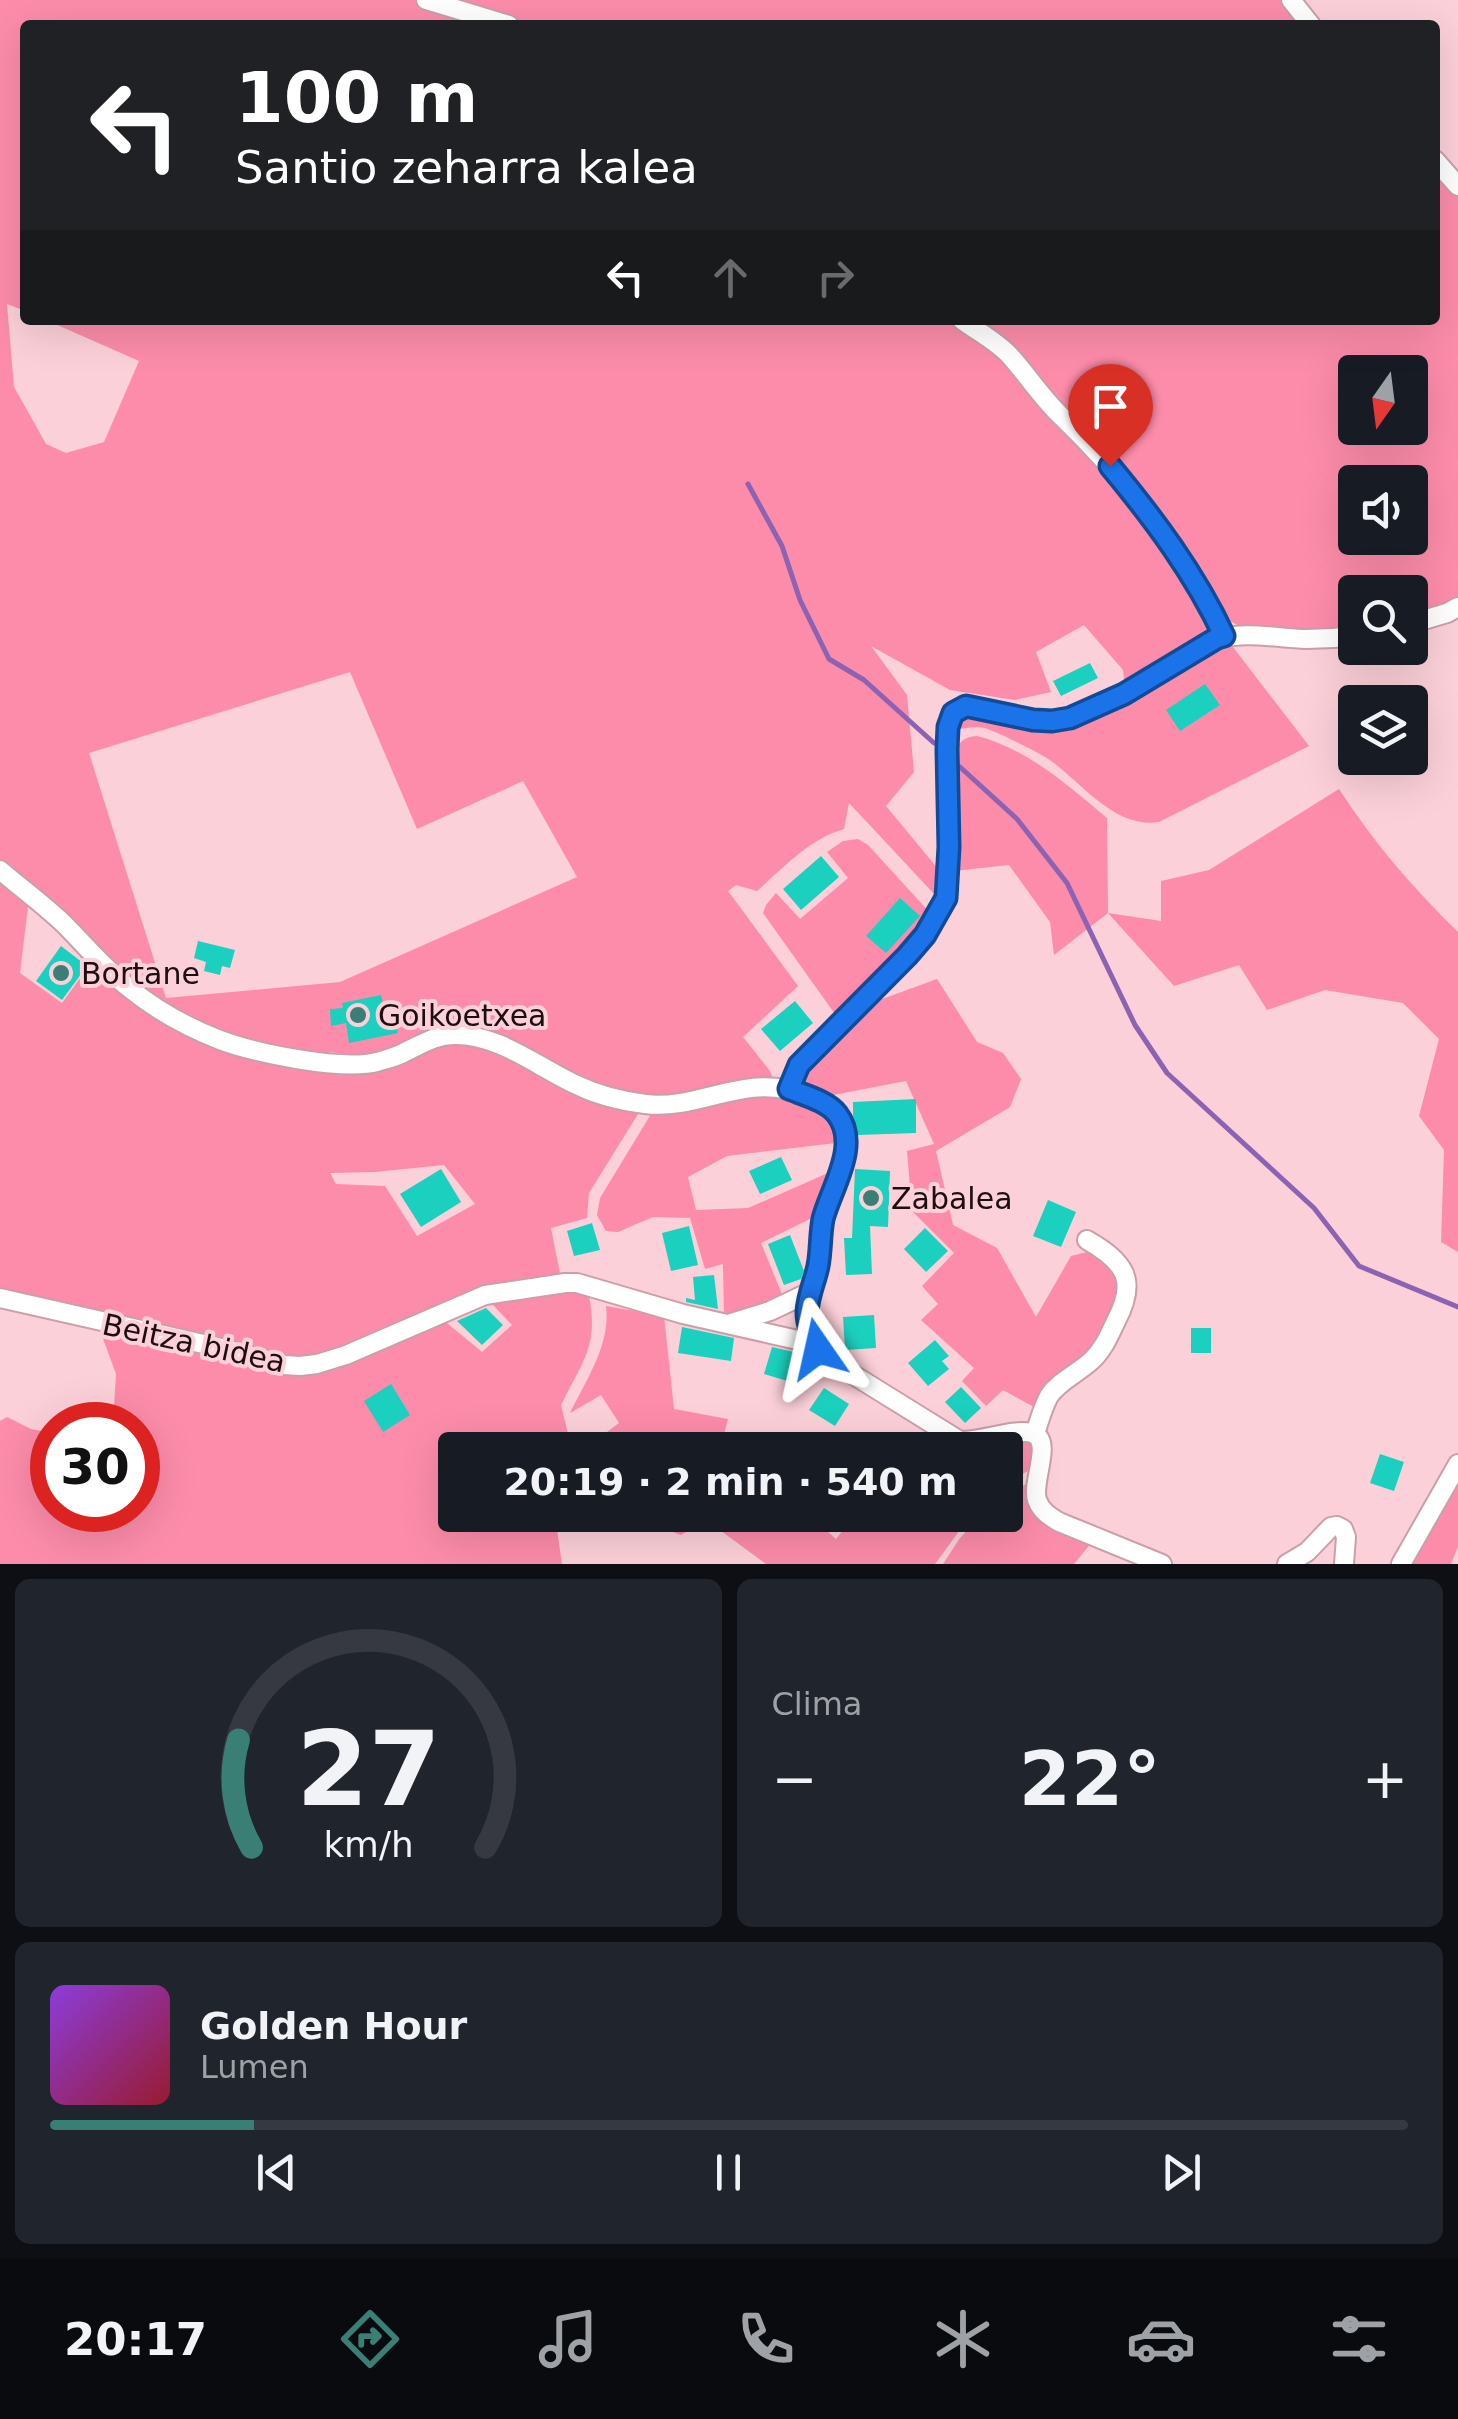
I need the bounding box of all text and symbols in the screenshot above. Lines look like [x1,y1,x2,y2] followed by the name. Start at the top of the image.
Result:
[235,57,478,139] text: 100 m
[70,60,200,190] icon: left
[235,141,698,194] text: Santio zeharra kalea
[598,250,653,305] icon: left
[703,250,758,305] icon: ahead
[808,250,863,305] icon: right
[1338,355,1428,445] north arrow
[1338,355,1428,775] map controls
[1068,364,1153,467] pin
[1083,379,1138,434] icon: arrive
[1338,465,1428,555] button: sound
[1338,575,1428,665] button: search
[1338,685,1428,775] button: layers
[81,956,200,991] place label: Bortane
[50,962,72,984] marker: Bortane
[378,998,547,1033] place label: Goikoetxea
[347,1004,369,1026] marker: Goikoetxea
[891,1181,1013,1216] place label: Zabalea
[860,1187,882,1209] marker: Zabalea
[766,1297,870,1401] position arrow
[99,1307,289,1379] street label: Beitza bidea
[30,1402,160,1532] speed limit sign: 30
[503,1460,958,1504] text: 20:19 · 2 min · 540 m
[772,1685,862,1723] text: Clima
[296,1708,441,1830] text: 27
[1019,1735,1161,1823] text: 22°
[772,1747,818,1811] text: −
[1362,1747,1408,1811] text: +
[323,1824,413,1865] text: km/h
[200,2004,467,2048] text: Golden Hour
[200,2048,309,2086] text: Lumen
[249,2145,304,2200] icon: previous
[701,2145,756,2200] icon: pause
[1154,2145,1209,2200] icon: next
[335,2304,405,2374] icon: directions
[533,2304,603,2374] icon: music
[731,2304,801,2374] icon: phone
[928,2304,998,2374] icon: climate
[1126,2304,1196,2374] icon: car
[1324,2304,1394,2374] icon: filters
[64,2313,207,2366] text: 20:17

